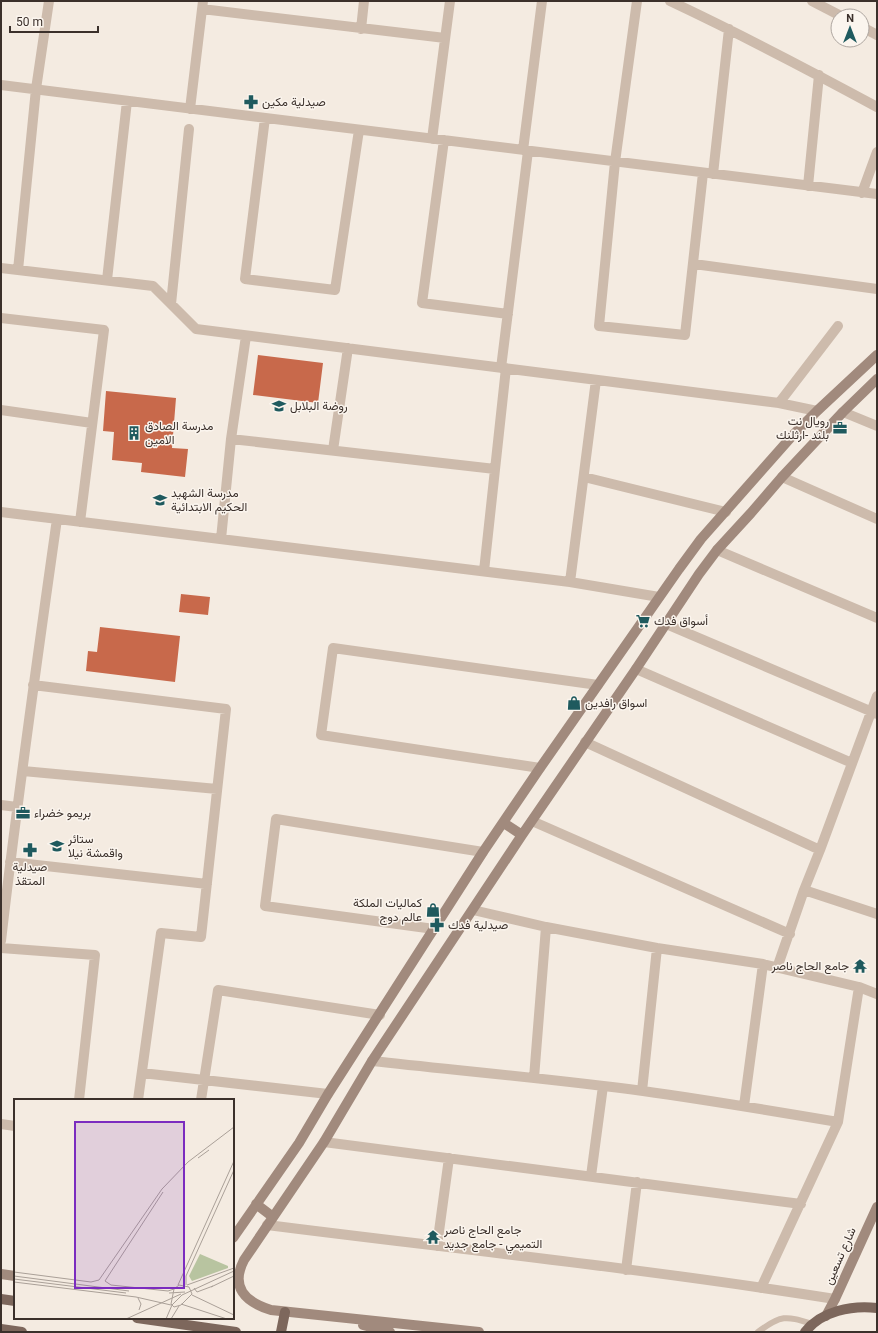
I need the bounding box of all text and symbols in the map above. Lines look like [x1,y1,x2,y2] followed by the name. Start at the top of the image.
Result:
[10,8,98,34] scale bar
[830,8,870,48] north arrow
[846,12,854,25] text: N
[16,15,43,29] text: 50 m
[243,94,259,110] pharmacy icon: صيدلية مكين
[262,95,326,110] place label: صيدلية مكين
[271,398,287,414] school or university icon: روضة البلابل
[290,399,348,414] place label: روضة البلابل
[776,414,829,443] place label: رويال نت بلند -ارثلنك
[145,419,213,448] place label: مدرسة الصادق الامين
[832,420,848,436] office icon: رويال نت بلند -ارثلنك
[126,425,142,441] building icon: مدرسة الصادق الامين
[171,486,247,515] place label: مدرسة الشهيد الحكيم الابتدائية
[152,492,168,508] school or university icon: مدرسة الشهيد الحكيم الابتدائية
[635,613,651,629] supermarket icon: أسواق فدك
[654,614,708,629] place label: أسواق فدك
[566,695,582,711] shop icon: اسواق رافدين
[585,696,647,711] place label: اسواق رافدين
[15,805,31,821] office icon: بريمو خضراء
[34,806,91,821] place label: بريمو خضراء
[67,832,123,861] place label: ستائر واقمشة نيلا
[49,838,65,854] school or university icon: ستائر واقمشة نيلا
[22,842,38,858] pharmacy icon: صيدلية المتقذ
[13,860,47,888] place label: صيدلية المتقذ
[353,896,422,926] place label: كماليات الملكة عالم دوج
[425,902,441,918] shop icon: كماليات الملكة عالم دوج
[429,917,445,933] pharmacy icon: صيدلية فدك
[448,918,508,932] place label: صيدلية فدك
[852,958,868,974] temple icon: جامع الحاج ناصر
[770,959,849,975] place label: جامع الحاج ناصر
[14,1099,234,1319] inset map
[443,1223,542,1254] place label: جامع الحاج ناصر التميمي - جامع جديد
[821,1225,861,1288] street label: شارع تسعين
[425,1229,441,1245] temple icon: جامع الحاج ناصر التميمي - جامع جديد

